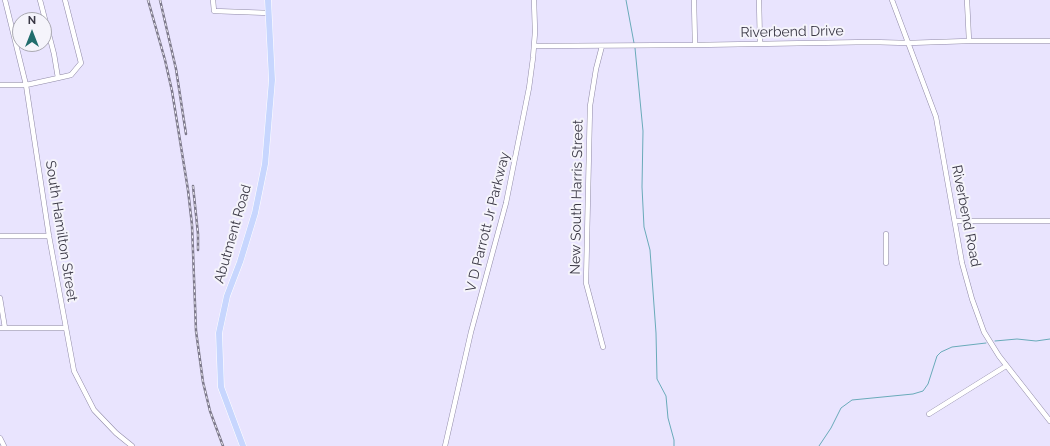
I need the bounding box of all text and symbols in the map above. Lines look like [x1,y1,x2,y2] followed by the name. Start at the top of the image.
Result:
[12,12,52,52] north arrow
[28,14,36,27] text: N
[740,23,844,41] street label: Riverbend Drive
[567,119,587,275] street label: New South Harris Street
[462,150,514,294] street label: V D Parrott Jr Parkway
[42,159,80,303] street label: South Hamilton Street
[948,164,984,268] street label: Riverbend Road
[211,183,255,285] street label: Abutment Road

